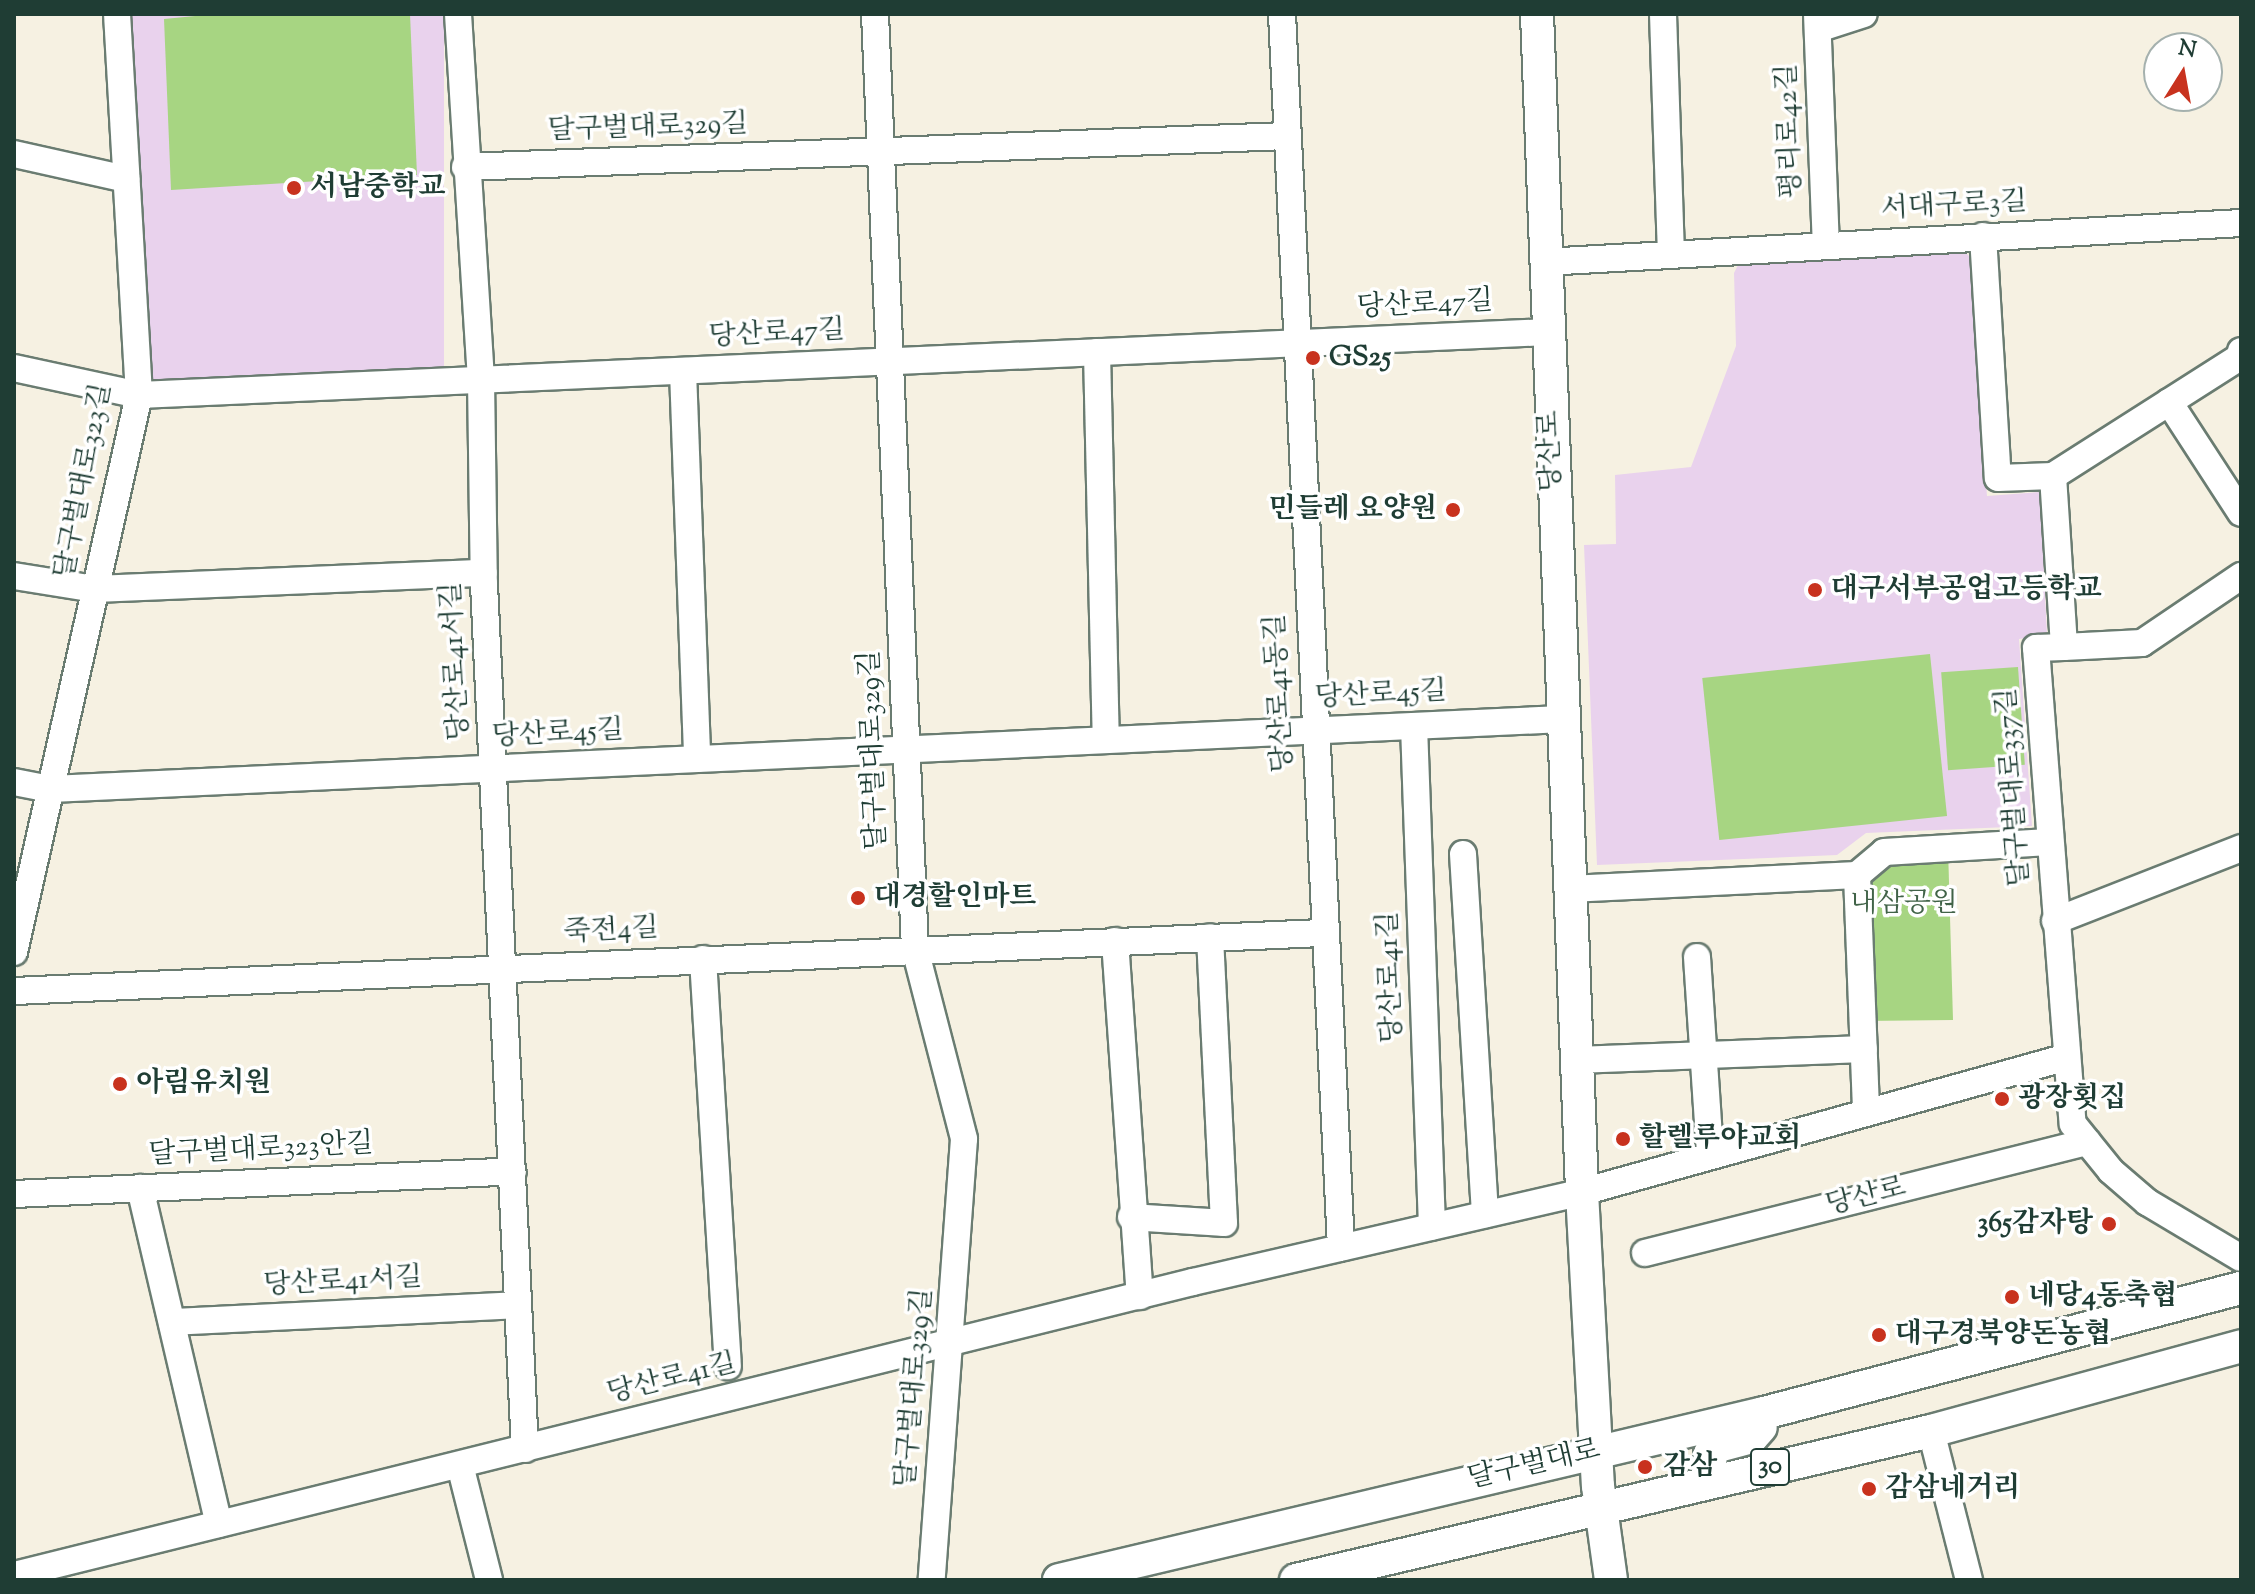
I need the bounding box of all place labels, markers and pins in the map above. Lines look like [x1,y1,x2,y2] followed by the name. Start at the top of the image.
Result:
[310,171,445,205] place label: 서남중학교
[285,179,303,197] marker: 서남중학교
[1329,341,1391,375] place label: GS25
[1304,349,1322,367] marker: GS25
[1269,493,1437,527] place label: 민들레 요양원
[1444,501,1462,519] marker: 민들레 요양원
[1831,573,2101,607] place label: 대구서부공업고등학교
[1806,581,1824,599] marker: 대구서부공업고등학교
[874,881,1036,915] place label: 대경할인마트
[849,889,867,907] marker: 대경할인마트
[136,1067,271,1101] place label: 아림유치원
[111,1075,129,1093] marker: 아림유치원
[2018,1082,2126,1116] place label: 광장횟집
[1993,1090,2011,1108] marker: 광장횟집
[1639,1122,1801,1156] place label: 할렐루야교회
[1614,1130,1632,1148] marker: 할렐루야교회
[1977,1207,2093,1241] place label: 365감자탕
[2100,1215,2118,1233] marker: 365감자탕
[2028,1280,2177,1314] place label: 네당4동축협
[2003,1288,2021,1306] marker: 네당4동축협
[1895,1318,2111,1352] place label: 대구경북양돈농협
[1870,1326,1888,1344] marker: 대구경북양돈농협
[1663,1450,1717,1484] place label: 감삼
[1634,1456,1656,1478] marker: 감삼
[1885,1472,2020,1506] place label: 감삼네거리
[1860,1480,1878,1498] marker: 감삼네거리

